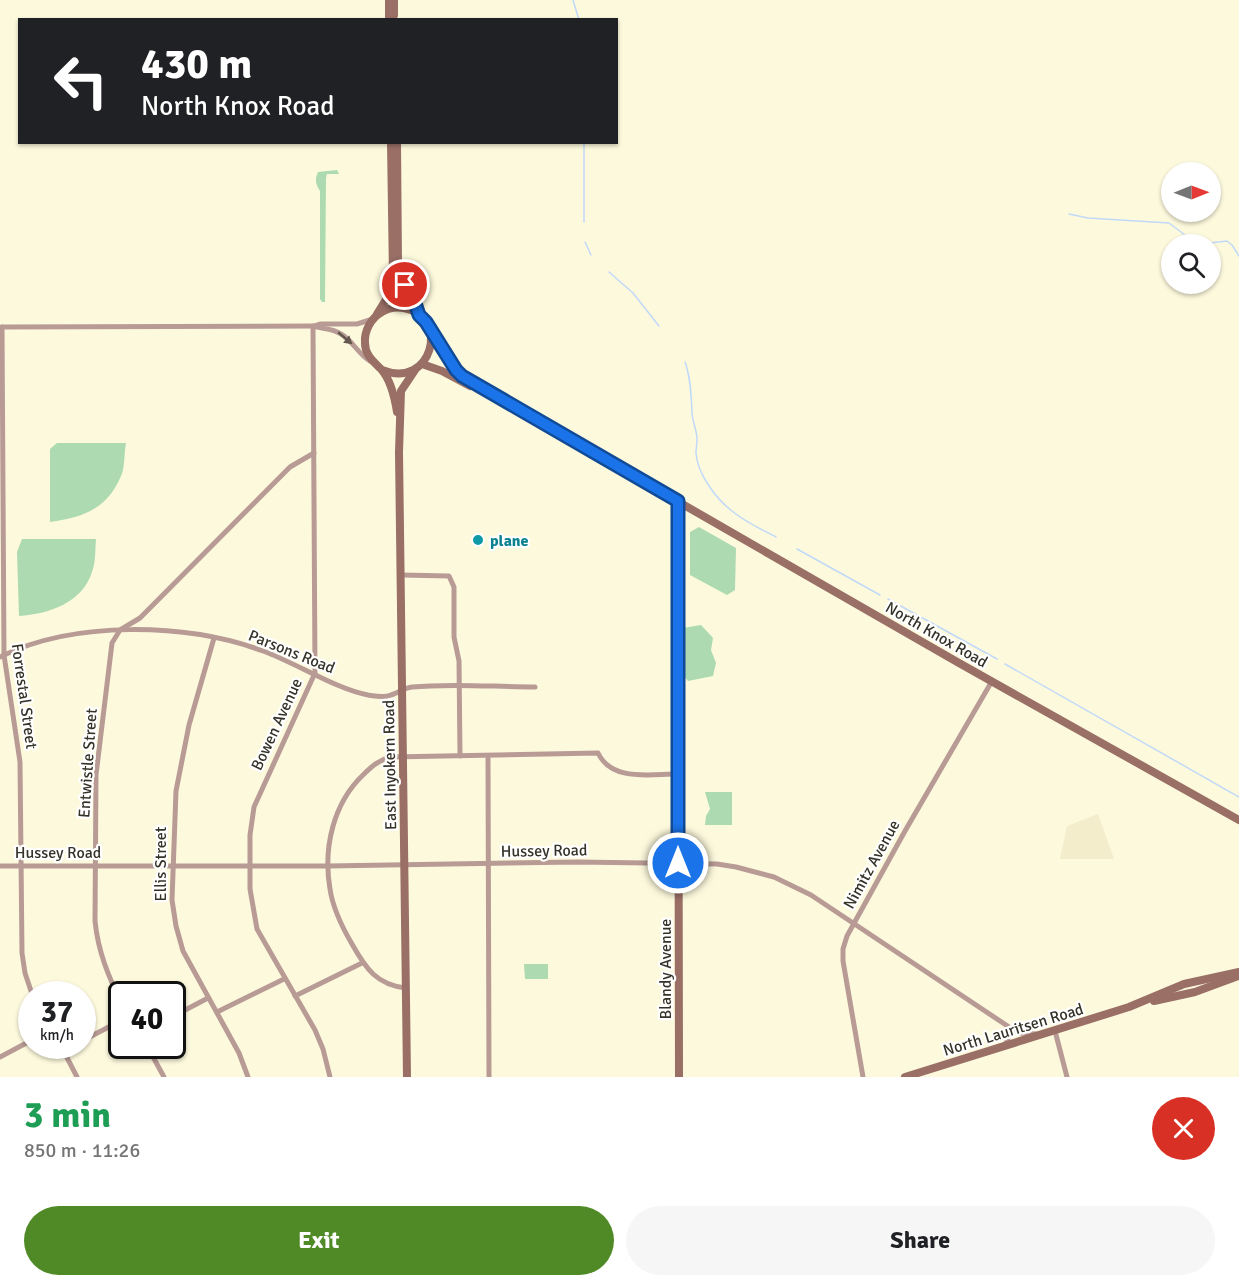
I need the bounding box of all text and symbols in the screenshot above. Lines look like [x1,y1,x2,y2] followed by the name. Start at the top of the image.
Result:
[141,39,252,90] text: 430 m
[42,42,120,120] icon: left
[141,90,335,123] text: North Knox Road
[1161,162,1221,222] north arrow
[1161,162,1221,294] map controls
[1161,234,1221,294] button: search
[379,259,430,310] pin
[388,268,421,301] icon: arrive
[337,331,352,344] one-way arrow
[490,531,529,551] place label: plane
[471,533,485,547] marker: plane
[882,598,991,672] street label: North Knox Road
[245,626,338,678] street label: Parsons Road
[7,642,41,751] street label: Forrestal Street
[247,675,307,774] street label: Bowen Avenue
[379,700,401,830] street label: East Inyokern Road
[74,707,102,819] street label: Entwistle Street
[839,816,905,913] street label: Nimitz Avenue
[151,826,171,901] street label: Ellis Street
[646,831,710,895] position arrow
[501,840,587,862] street label: Hussey Road
[15,843,101,863] street label: Hussey Road
[656,919,676,1019] street label: Blandy Avenue
[108,981,186,1059] speed limit sign: 40
[41,994,73,1031] text: 37
[941,999,1086,1061] street label: North Lauritsen Road
[40,1026,74,1044] text: km/h
[24,1093,111,1138] text: 3 min
[1152,1097,1215,1160] button: close
[24,1138,140,1163] text: 850 m · 11:26
[24,1206,614,1275] button: Exit
[626,1206,1215,1275] button: Share

